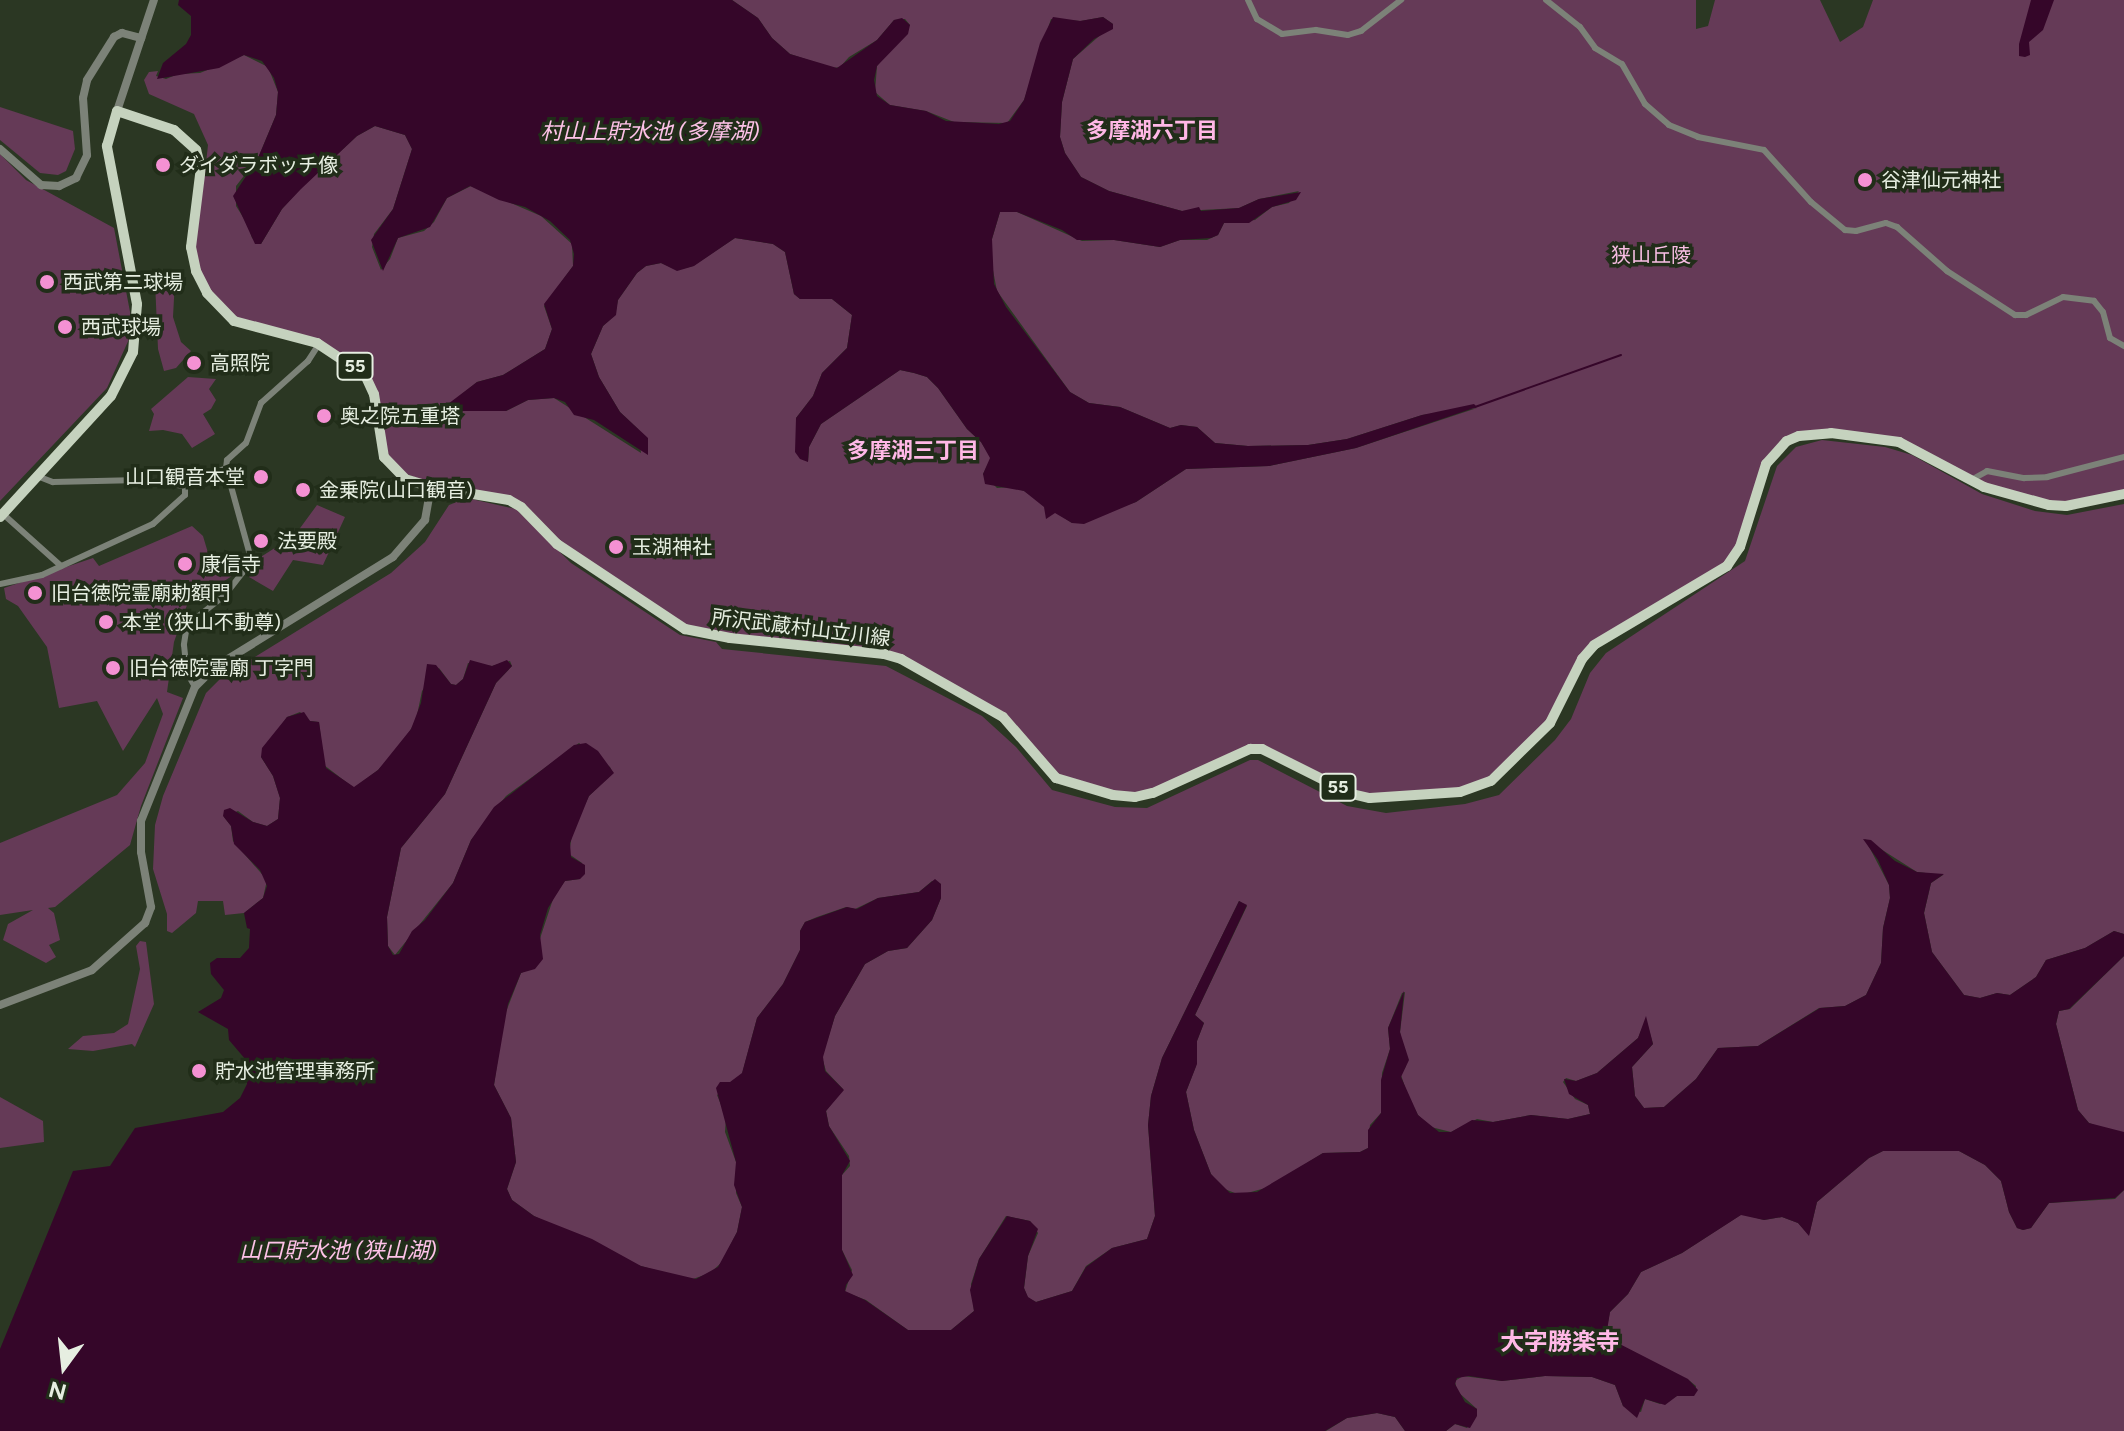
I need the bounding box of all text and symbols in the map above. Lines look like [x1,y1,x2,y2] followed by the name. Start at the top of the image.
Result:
[1086,118,1218,144] district label: 多摩湖六丁目
[540,119,760,145] water label: 村山上貯水池 (多摩湖)
[179,153,339,177] place label: ダイダラボッチ像
[154,156,172,174] marker: ダイダラボッチ像
[1881,168,2001,192] place label: 谷津仙元神社
[1856,171,1874,189] marker: 谷津仙元神社
[1611,243,1691,267] park label: 狭山丘陵
[63,270,183,294] place label: 西武第二球場
[38,273,56,291] marker: 西武第二球場
[81,315,161,339] place label: 西武球場
[56,318,74,336] marker: 西武球場
[210,351,270,375] place label: 高照院
[335,352,375,380] road number: 55
[185,354,203,372] marker: 高照院
[340,404,460,428] place label: 奥之院五重塔
[315,407,333,425] marker: 奥之院五重塔
[847,438,979,464] district label: 多摩湖三丁目
[125,465,245,489] place label: 山口観音本堂
[252,468,270,486] marker: 山口観音本堂
[319,478,473,502] place label: 金乗院(山口観音)
[294,481,312,499] marker: 金乗院(山口観音)
[277,529,337,553] place label: 法要殿
[252,532,270,550] marker: 法要殿
[632,535,712,559] place label: 玉湖神社
[607,538,625,556] marker: 玉湖神社
[201,552,261,576] place label: 康信寺
[176,555,194,573] marker: 康信寺
[51,581,231,605] place label: 旧台徳院霊廟勅額門
[26,584,44,602] marker: 旧台徳院霊廟勅額門
[710,605,892,651] street label: 所沢武蔵村山立川線
[122,610,281,634] place label: 本堂 (狭山不動尊)
[97,613,115,631] marker: 本堂 (狭山不動尊)
[129,656,314,680] place label: 旧台徳院霊廟 丁字門
[104,659,122,677] marker: 旧台徳院霊廟 丁字門
[1318,773,1358,801] road number: 55
[215,1059,375,1083] place label: 貯水池管理事務所
[190,1062,208,1080] marker: 貯水池管理事務所
[239,1238,437,1264] water label: 山口貯水池 (狭山湖)
[24,1327,104,1407] north arrow
[1500,1328,1620,1356] district label: 大字勝楽寺
[46,1375,69,1406] text: N

